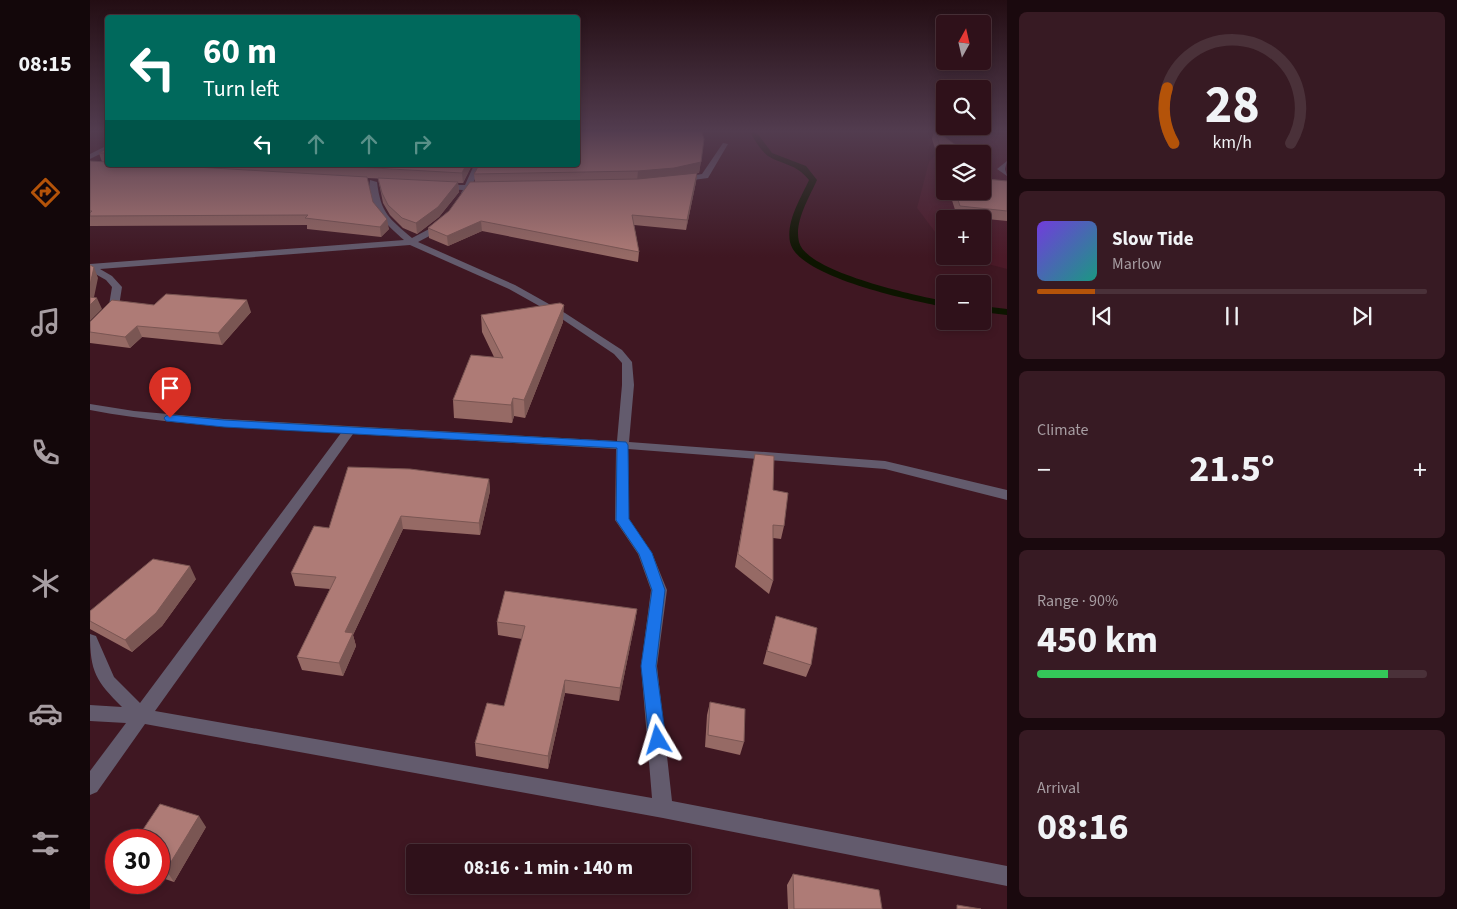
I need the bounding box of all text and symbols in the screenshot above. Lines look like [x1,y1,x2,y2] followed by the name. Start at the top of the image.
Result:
[936,15,991,70] north arrow
[936,15,991,330] map controls
[203,27,277,77] text: 60 m
[120,35,185,100] icon: left
[18,48,72,80] text: 08:15
[1205,69,1259,143] text: 28
[203,73,279,105] text: Turn left
[936,80,991,135] button: search
[249,130,277,158] icon: left
[302,130,330,158] icon: ahead
[355,130,383,158] icon: ahead
[408,130,436,158] icon: right
[1212,130,1252,155] text: km/h
[936,145,991,200] button: layers
[28,175,63,210] icon: directions
[936,210,991,265] button: +
[1112,226,1193,253] text: Slow Tide
[1112,253,1161,275] text: Marlow
[936,275,991,330] button: −
[1088,302,1116,330] icon: previous
[1218,302,1246,330] icon: pause
[1348,302,1376,330] icon: next
[28,305,63,340] icon: music
[149,367,191,418] pin
[156,374,184,402] icon: arrive
[1037,419,1088,441] text: Climate
[28,435,63,470] icon: phone
[1189,442,1275,496] text: 21.5°
[1037,450,1051,490] text: −
[1413,450,1427,490] text: +
[28,566,63,601] icon: climate
[1037,590,1118,612] text: Range · 90%
[1037,613,1158,667] text: 450 km
[28,696,63,731] icon: car
[631,713,683,765] position arrow
[1037,777,1080,799] text: Arrival
[1037,800,1129,854] text: 08:16
[28,826,63,861] icon: filters
[105,829,170,894] speed limit sign: 30
[464,855,633,882] text: 08:16 · 1 min · 140 m

